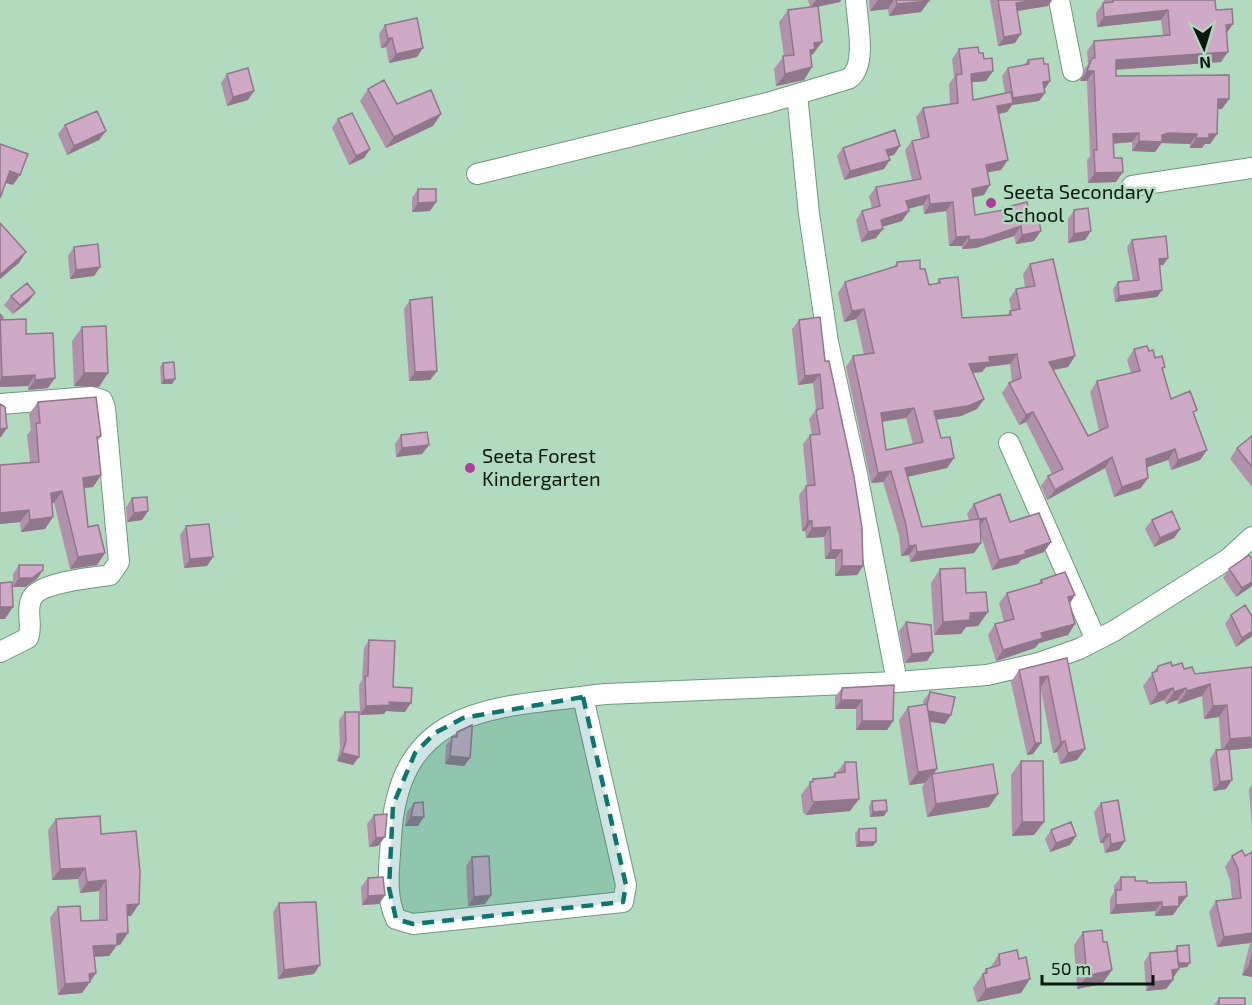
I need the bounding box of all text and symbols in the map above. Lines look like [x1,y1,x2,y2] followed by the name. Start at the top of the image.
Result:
[1174,18,1234,78] north arrow
[1199,54,1212,73] text: N
[1003,179,1155,226] place label: Seeta Secondary School
[984,196,998,210] marker: Seeta Secondary School
[482,443,601,490] place label: Seeta Forest Kindergarten
[463,461,477,475] marker: Seeta Forest Kindergarten
[1042,948,1153,986] scale bar
[1051,957,1091,979] text: 50 m

